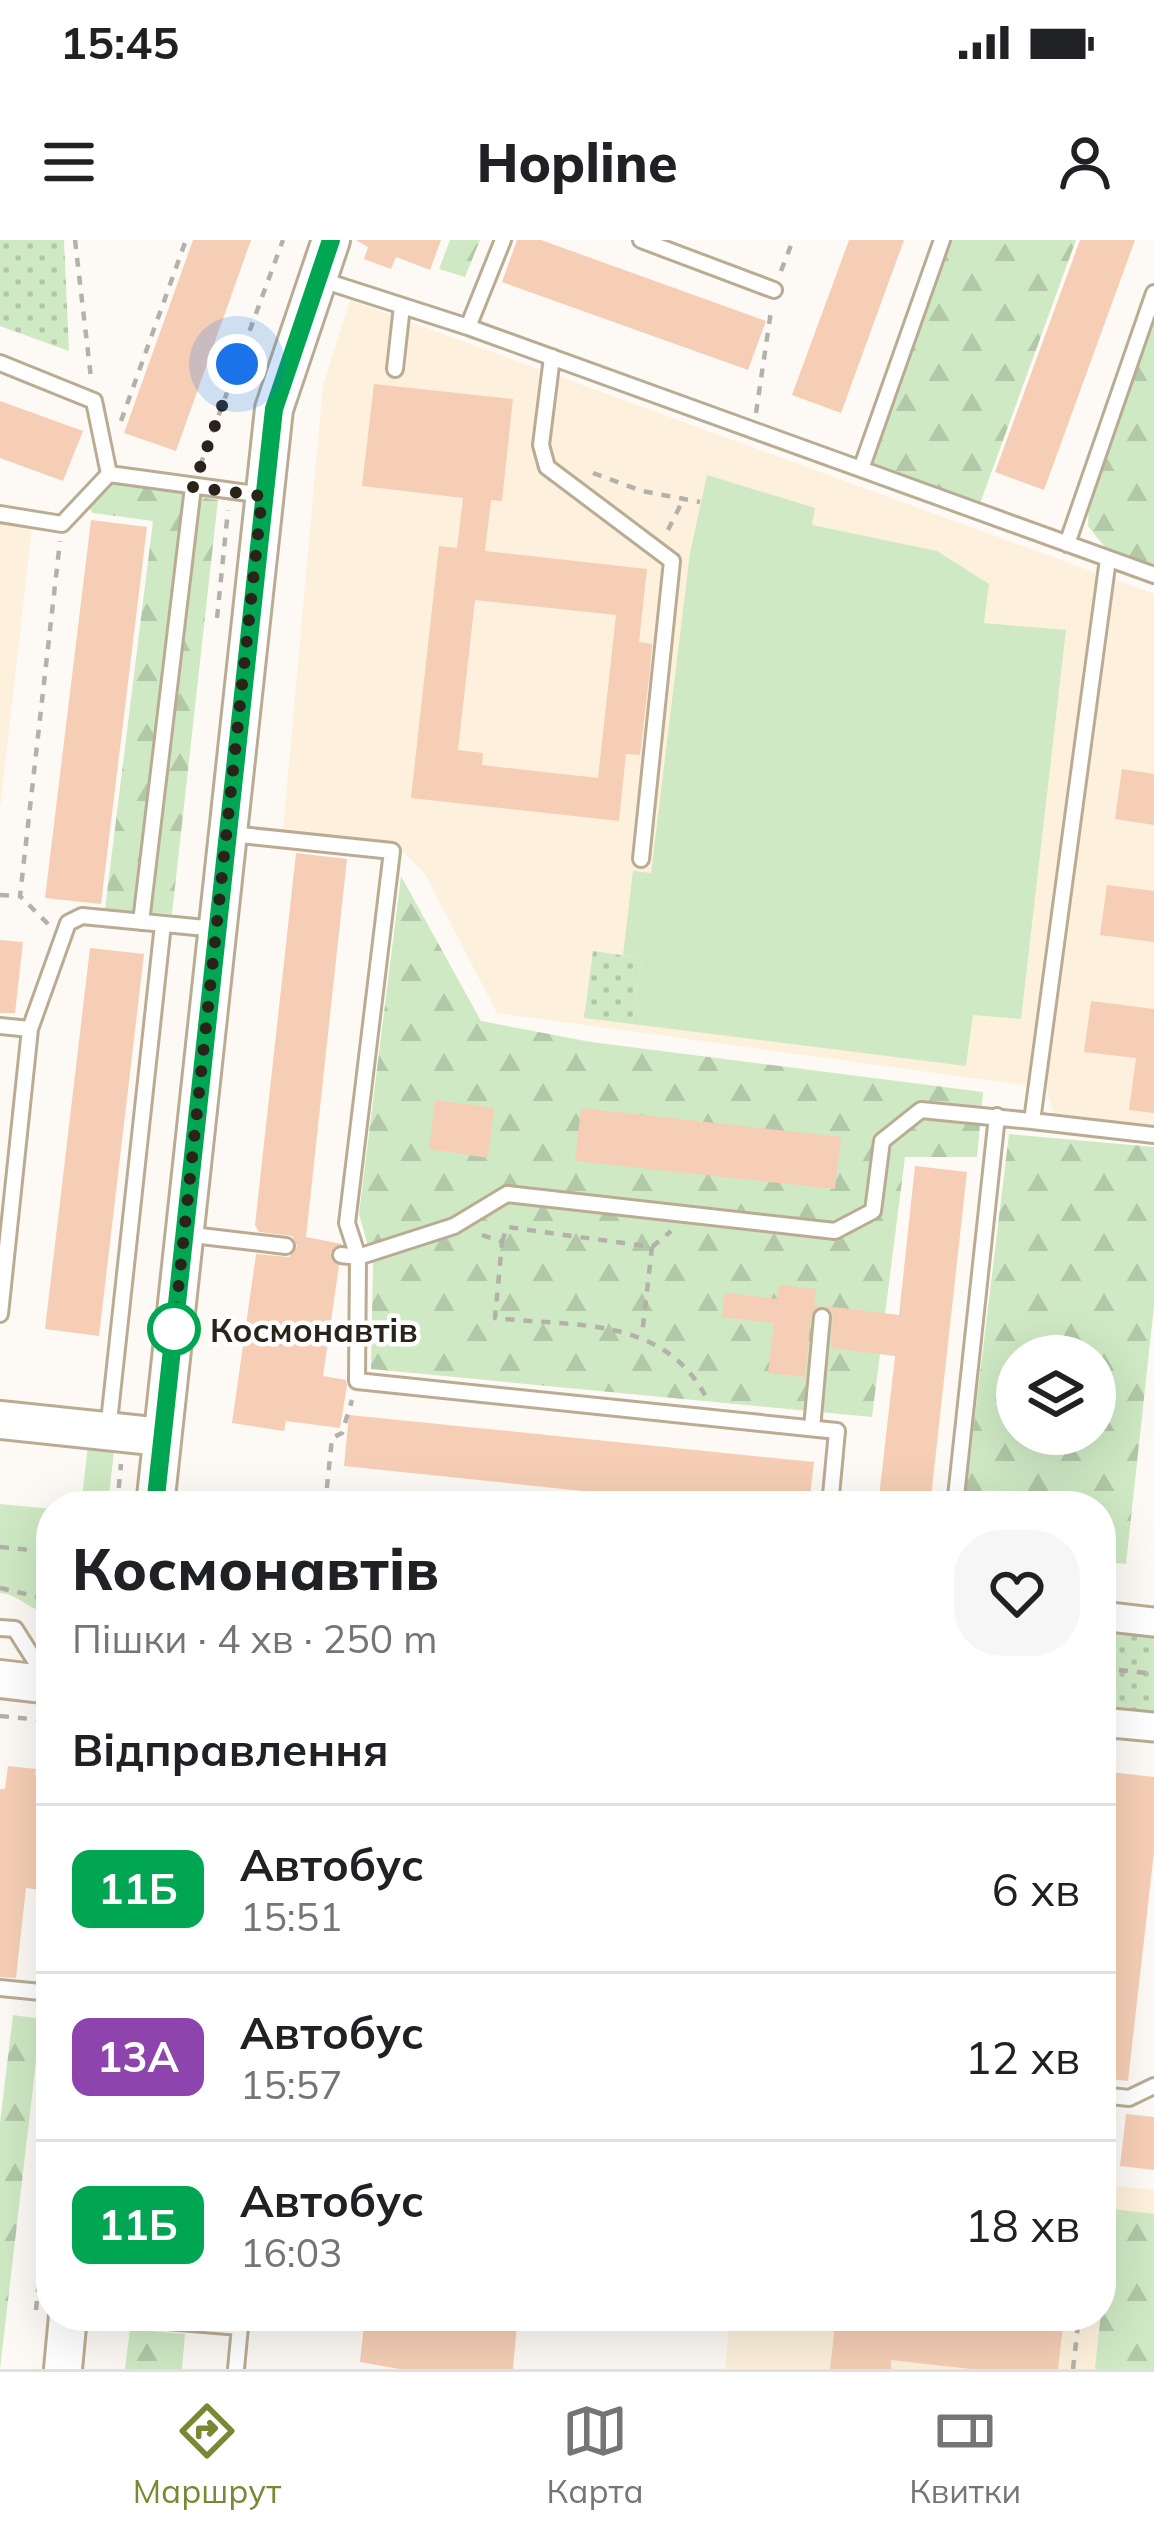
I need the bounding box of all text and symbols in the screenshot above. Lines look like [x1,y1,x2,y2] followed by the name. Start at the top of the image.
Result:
[60,14,179,70] text: 15:45
[476,128,678,196] text: Hopline
[36,129,102,195] icon: menu
[1052,129,1118,195] icon: person
[207,334,267,394] your location
[149,1304,199,1354] marker: Космонавтів
[210,1309,418,1350] place label: Космонавтів
[996,1335,1116,1455] map controls
[996,1335,1116,1455] button: layers
[954,1530,1080,1656] button: heart
[72,1533,439,1604] text: Космонавтів
[72,1614,437,1663] text: Пішки · 4 хв · 250 m
[72,1721,389,1777] text: Відправлення
[240,1836,424,1892] text: Автобус
[992,1861,1080,1917] text: 6 хв
[98,1862,178,1915] text: 11Б
[240,1892,343,1941] text: 15:51
[240,2004,424,2060] text: Автобус
[965,2029,1080,2085] text: 12 хв
[97,2030,179,2083] text: 13А
[240,2060,343,2109] text: 15:57
[240,2172,424,2228] text: Автобус
[965,2197,1080,2253] text: 18 хв
[98,2198,178,2251] text: 11Б
[240,2228,343,2277] text: 16:03
[133,2398,281,2511] tab: Маршрут
[547,2398,644,2511] tab: Карта
[909,2398,1021,2511] tab: Квитки

